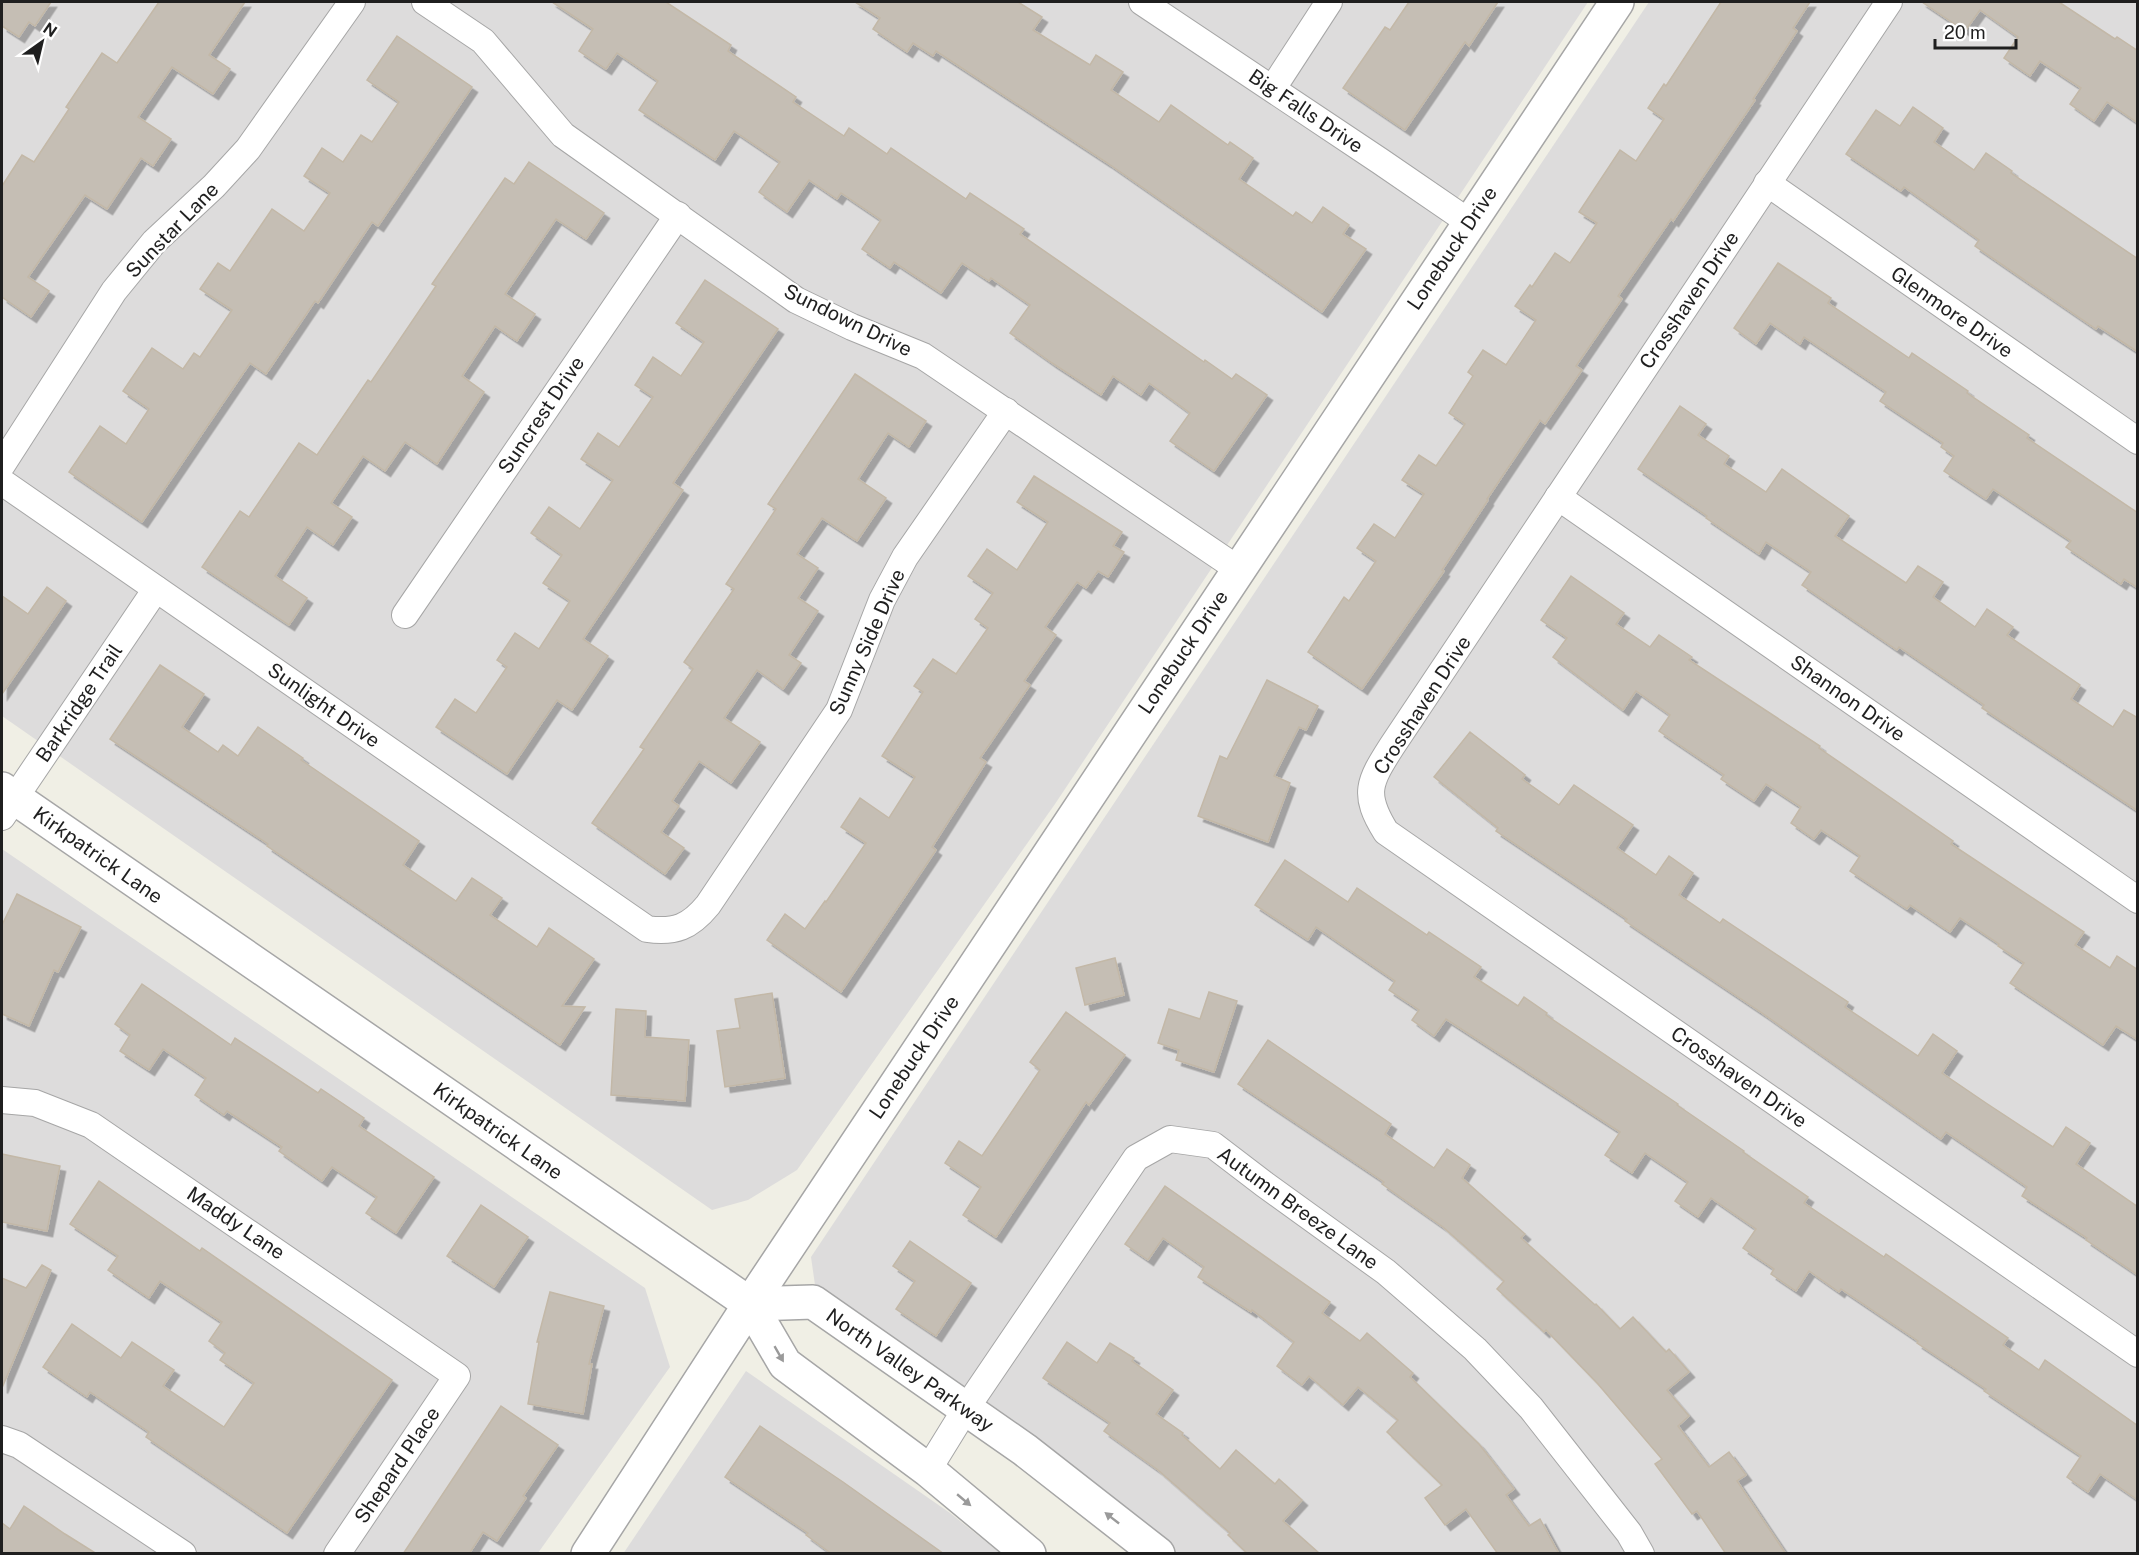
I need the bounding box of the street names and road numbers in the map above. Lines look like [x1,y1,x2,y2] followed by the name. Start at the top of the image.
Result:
[1244,64,1368,158] street label: Big Falls Drive
[121,177,223,283] street label: Sunstar Lane
[1402,182,1502,314] street label: Lonebuck Drive
[1634,227,1744,373] street label: Crosshaven Drive
[1886,261,2018,363] street label: Glenmore Drive
[780,279,916,361] street label: Sundown Drive
[493,352,589,478] street label: Suncrest Drive
[824,565,910,719] street label: Sunny Side Drive
[1133,586,1233,718] street label: Lonebuck Drive
[1368,631,1476,779] street label: Crosshaven Drive
[31,639,127,767] street label: Barkridge Trail
[1786,650,1910,746] street label: Shannon Drive
[263,657,385,753] street label: Sunlight Drive
[29,801,167,909] street label: Kirkpatrick Lane
[864,991,964,1123] street label: Lonebuck Drive
[1666,1021,1812,1133] street label: Crosshaven Drive
[429,1077,567,1185] street label: Kirkpatrick Lane
[1213,1142,1383,1274] street label: Autumn Breeze Lane
[182,1181,290,1265] street label: Maddy Lane
[822,1303,999,1437] street label: North Valley Parkway
[349,1402,445,1528] street label: Shepard Place

